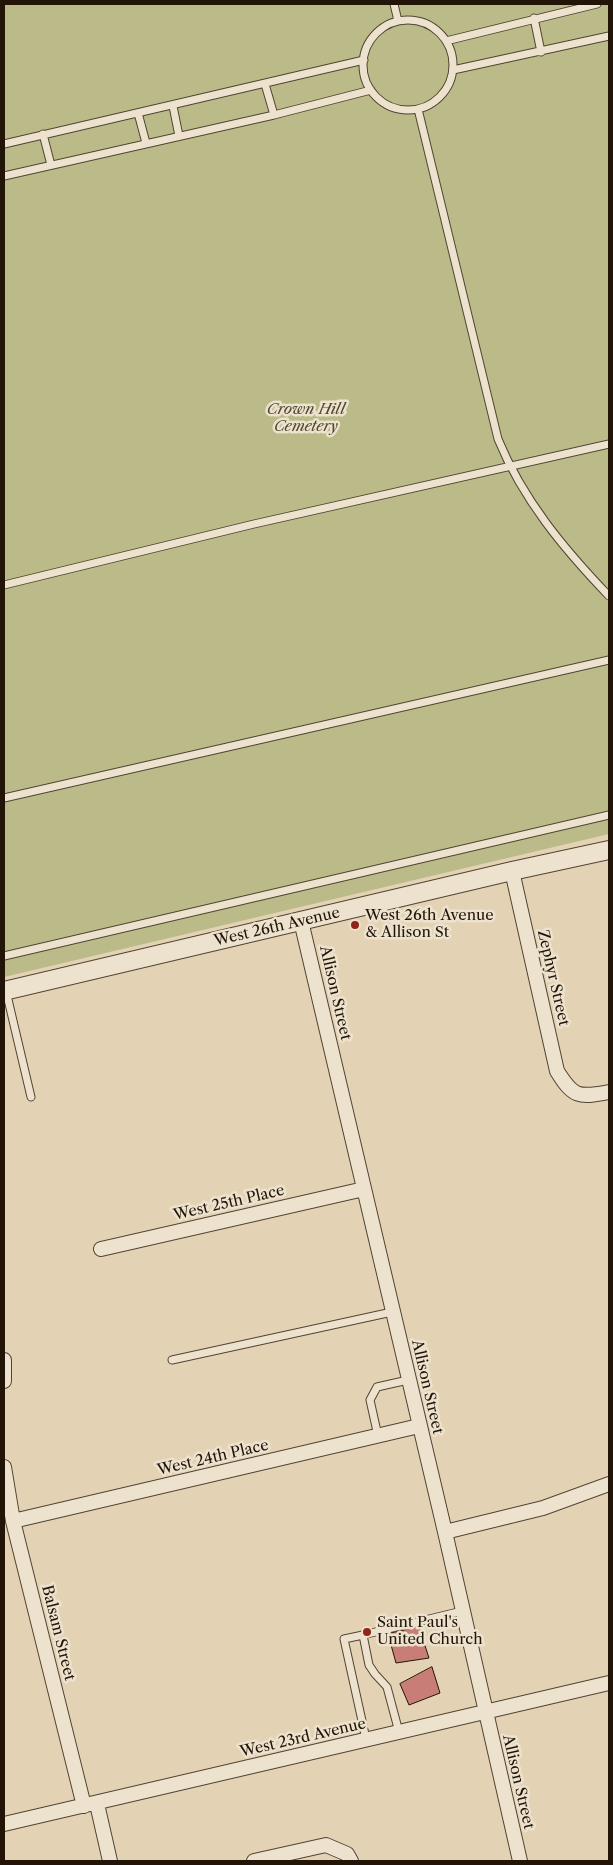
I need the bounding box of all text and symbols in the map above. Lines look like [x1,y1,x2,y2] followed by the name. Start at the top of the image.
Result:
[267,401,345,436] park label: Crown Hill Cemetery
[212,904,342,950] street label: West 26th Avenue
[365,907,494,942] place label: West 26th Avenue & Allison St
[349,919,361,931] marker: West 26th Avenue & Allison St
[533,928,573,1028] street label: Zephyr Street
[315,944,355,1042] street label: Allison Street
[172,1181,286,1225] street label: West 25th Place
[407,1338,447,1436] street label: Allison Street
[156,1436,270,1480] street label: West 24th Place
[37,1583,79,1683] street label: Balsam Street
[377,1614,483,1649] place label: Saint Paul's United Church
[361,1626,373,1638] marker: Saint Paul's United Church
[238,1715,368,1761] street label: West 23rd Avenue
[498,1733,538,1831] street label: Allison Street

